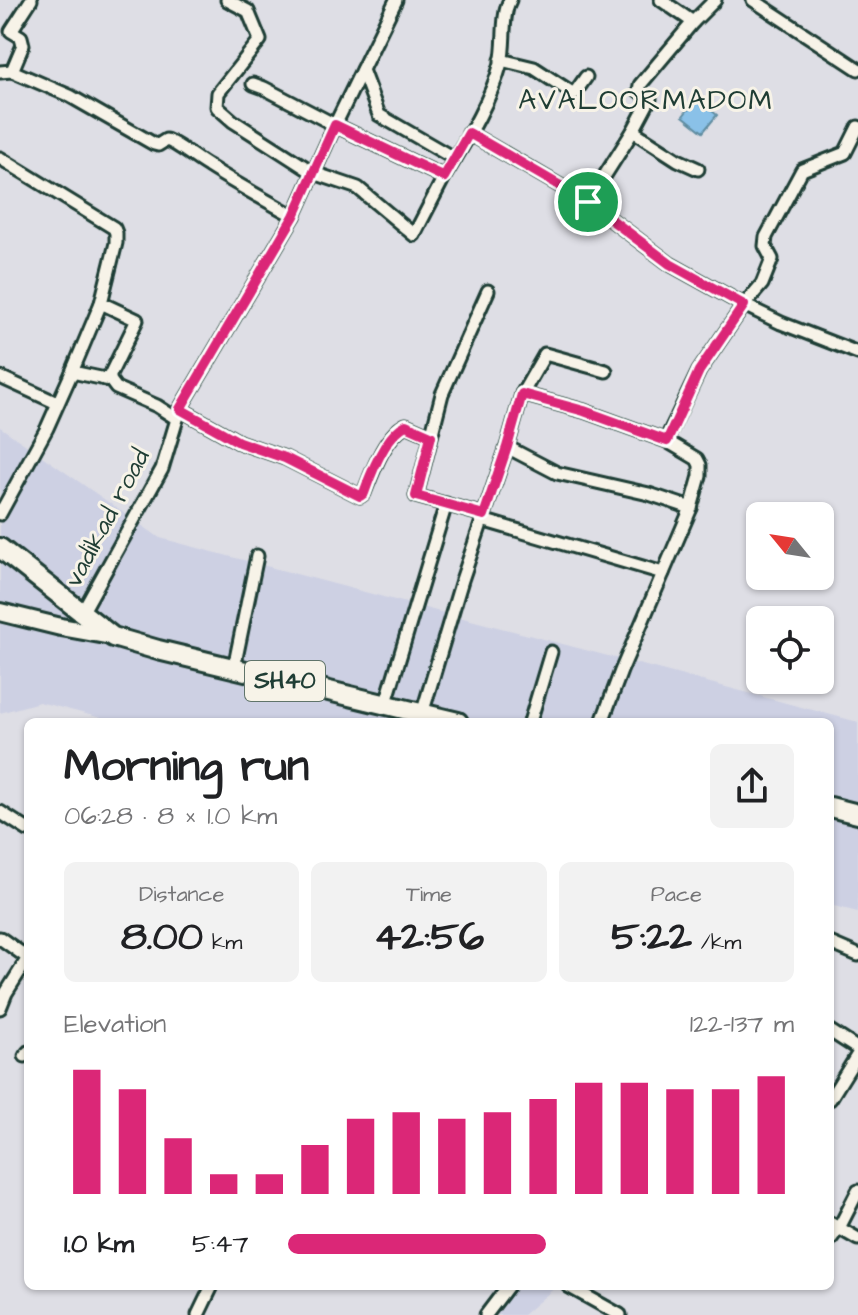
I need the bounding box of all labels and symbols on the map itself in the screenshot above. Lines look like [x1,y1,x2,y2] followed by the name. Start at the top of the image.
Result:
[518,81,774,120] district label: AVALOORMADOM
[554,168,622,236] pin
[55,442,159,594] street label: vadikad road
[746,502,834,590] north arrow
[245,661,325,701] road number: SH40

